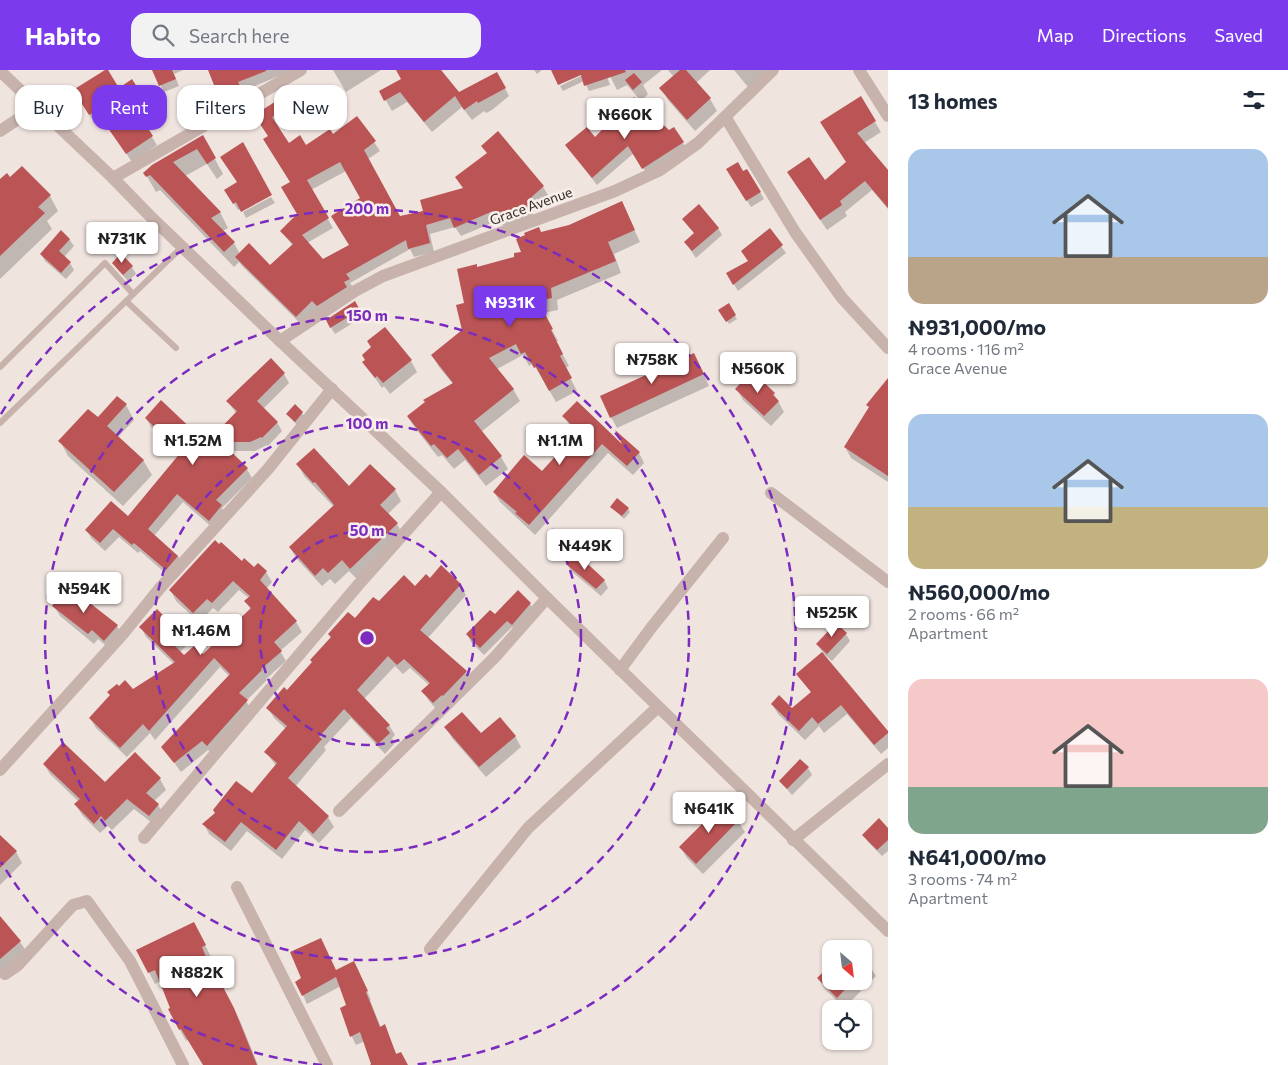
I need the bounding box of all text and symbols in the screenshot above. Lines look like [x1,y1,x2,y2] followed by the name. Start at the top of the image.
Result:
[131,13,481,58] search box
[25,21,101,50] text: Habito
[149,21,177,49] icon: search
[189,24,289,47] text: Search here
[1037,24,1074,46] text: Map
[1102,24,1186,46] text: Directions
[1214,24,1263,46] text: Saved
[15,85,82,130] chip: Buy
[92,85,167,130] chip: Rent
[177,85,264,130] chip: Filters
[274,85,347,130] chip: New
[1240,86,1268,114] icon: filters
[908,88,998,113] text: 13 homes
[590,98,660,140] pin: ₦660K
[598,104,652,123] text: ₦660K
[1043,181,1133,271] icon: home
[487,183,574,228] street label: Grace Avenue
[345,199,389,217] text: 200 m
[87,222,157,264] pin: ₦731K
[97,228,147,247] text: ₦731K
[475,286,545,328] pin: ₦931K
[485,292,535,311] text: ₦931K
[346,306,388,324] text: 150 m
[908,314,1046,339] text: ₦931,000/mo
[908,339,1024,358] text: 4 rooms · 116 m²
[617,342,687,385] pin: ₦758K
[626,349,678,368] text: ₦758K
[723,352,793,394] pin: ₦560K
[731,358,785,377] text: ₦560K
[908,358,1007,377] text: Grace Avenue
[346,414,388,432] text: 100 m
[152,424,234,466] pin: ₦1.52M
[525,424,595,466] pin: ₦1.1M
[164,430,222,449] text: ₦1.52M
[537,430,583,449] text: ₦1.1M
[1043,446,1133,536] icon: home
[350,521,384,539] text: 50 m
[550,528,620,571] pin: ₦449K
[558,535,612,554] text: ₦449K
[49,572,119,614] pin: ₦594K
[57,578,111,597] text: ₦594K
[908,579,1050,604] text: ₦560,000/mo
[797,596,867,638] pin: ₦525K
[806,602,858,621] text: ₦525K
[908,604,1019,623] text: 2 rooms · 66 m²
[160,614,242,656] pin: ₦1.46M
[171,620,231,639] text: ₦1.46M
[908,623,988,642] text: Apartment
[358,629,376,647] centre of rings
[1043,711,1133,801] icon: home
[674,792,744,834] pin: ₦641K
[684,798,734,817] text: ₦641K
[908,844,1046,869] text: ₦641,000/mo
[908,869,1017,888] text: 3 rooms · 74 m²
[908,888,988,907] text: Apartment
[822,940,872,990] north arrow
[822,940,872,1050] map controls
[162,956,232,998] pin: ₦882K
[170,962,224,981] text: ₦882K
[822,1000,872,1050] button: locate

